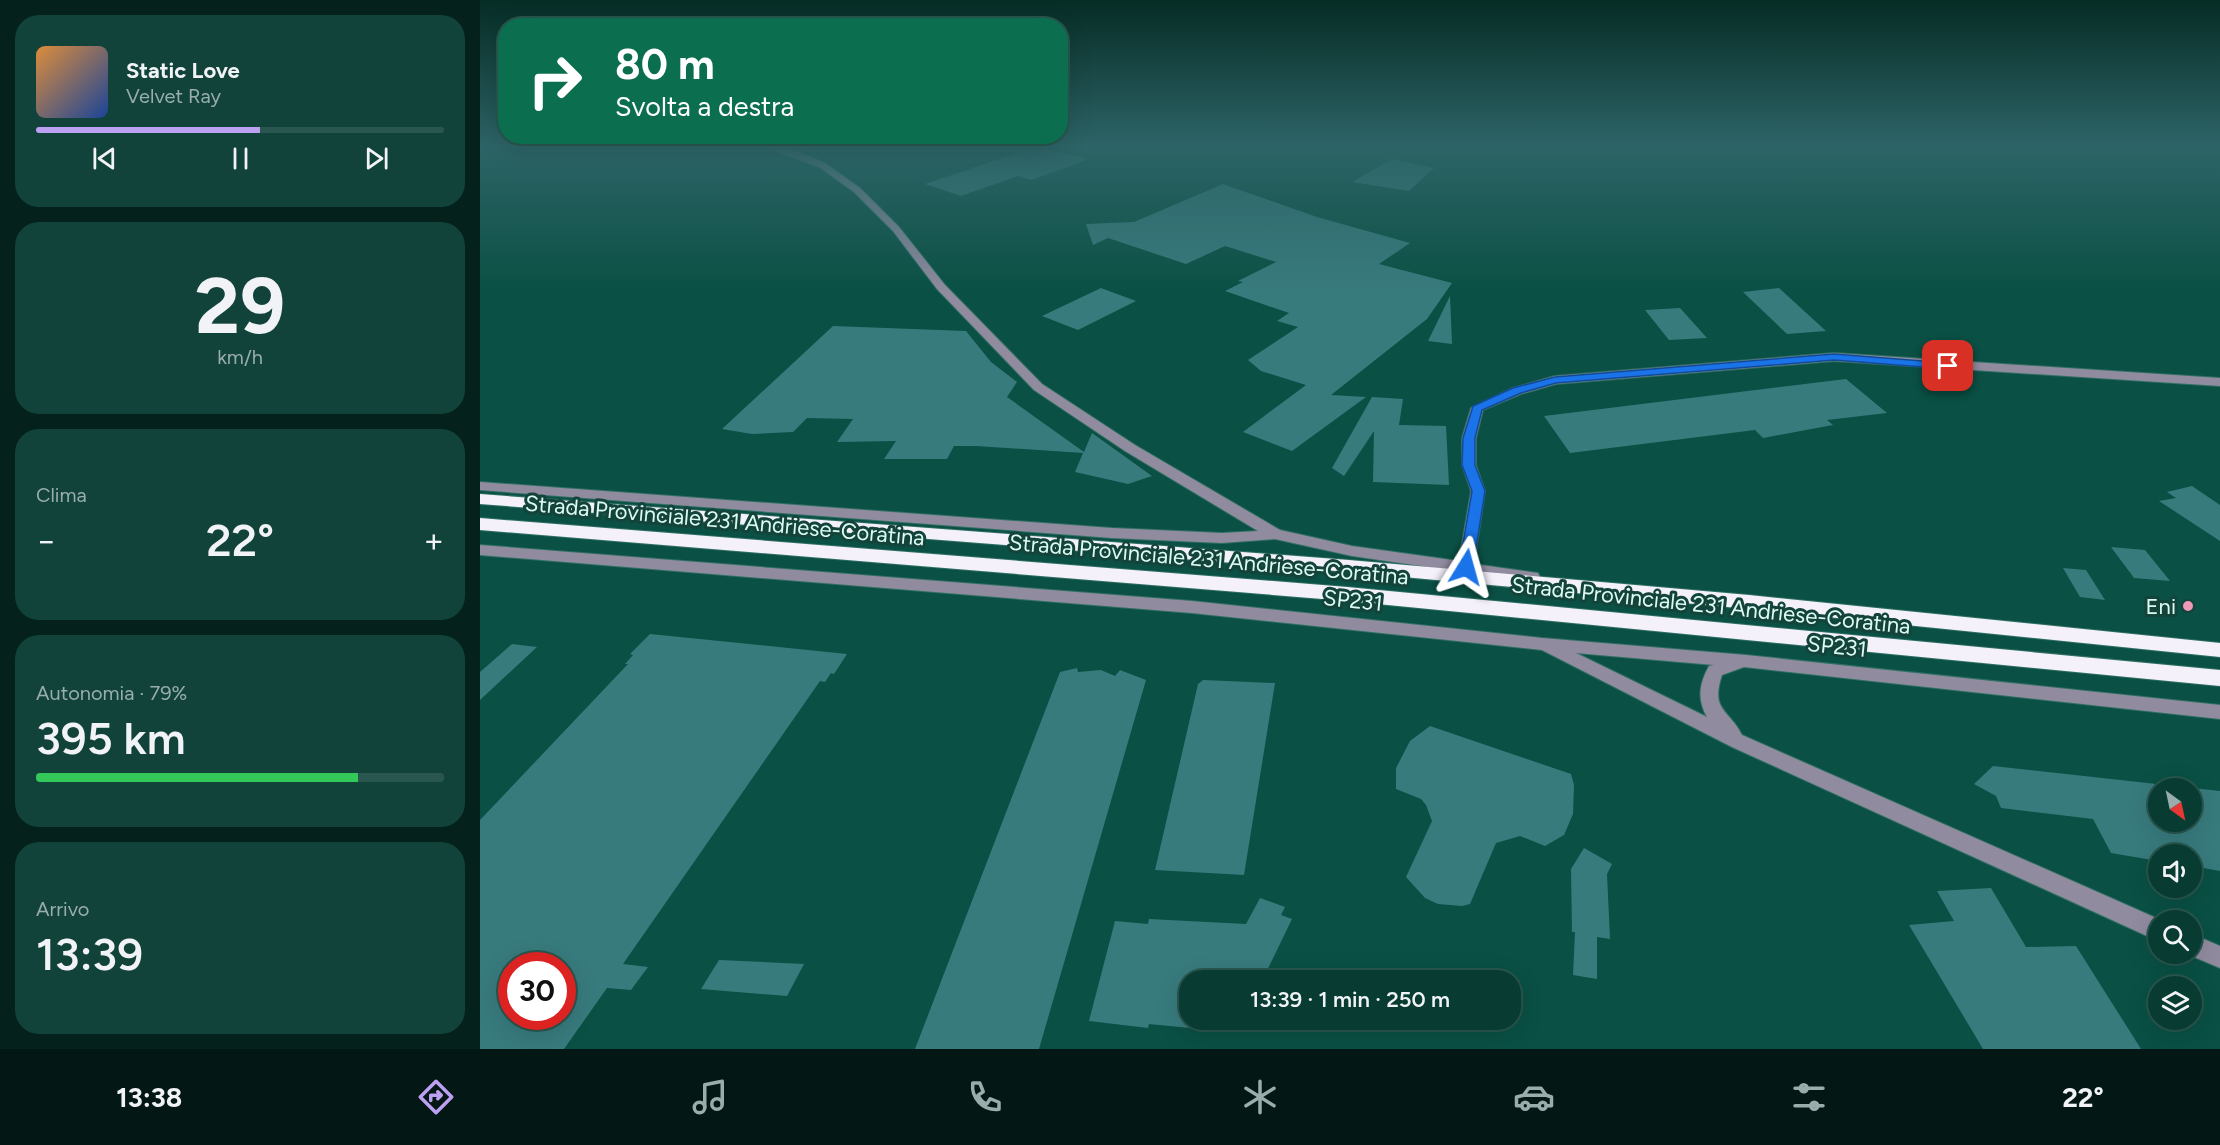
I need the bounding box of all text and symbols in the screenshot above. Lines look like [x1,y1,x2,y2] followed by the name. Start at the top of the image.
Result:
[615,39,715,90] text: 80 m
[516,42,594,120] icon: right
[126,57,240,84] text: Static Love
[126,84,221,108] text: Velvet Ray
[615,90,794,123] text: Svolta a destra
[88,142,121,175] icon: previous
[224,142,257,175] icon: pause
[360,142,393,175] icon: next
[195,259,285,353] text: 29
[1922,340,1973,391] pin
[217,345,263,369] text: km/h
[1931,349,1964,382] icon: arrive
[36,483,87,507] text: Clima
[524,490,926,551] street label: Strada Provinciale 231 Andriese-Coratina
[206,513,274,567] text: 22°
[36,521,57,560] text: −
[423,521,444,560] text: +
[1008,529,1410,590] street label: Strada Provinciale 231 Andriese-Coratina
[1434,535,1498,599] position arrow
[1510,571,1912,640] street label: Strada Provinciale 231 Andriese-Coratina
[1322,584,1384,617] street label: SP231
[2146,593,2176,620] place label: Eni
[2181,599,2195,613] marker: Eni
[1806,630,1868,663] street label: SP231
[36,681,187,705] text: Autonomia · 79%
[36,711,186,765] text: 395 km
[2148,778,2202,832] north arrow
[2148,778,2202,1030] map controls
[2148,844,2202,898] button: sound
[36,897,89,921] text: Arrivo
[2148,910,2202,964] button: search
[36,927,143,981] text: 13:39
[498,952,576,1030] speed limit sign: 30
[2148,976,2202,1030] button: layers
[1250,986,1450,1013] text: 13:39 · 1 min · 250 m
[415,1076,457,1118] icon: directions
[689,1076,731,1118] icon: music
[964,1076,1006,1118] icon: phone
[1239,1076,1281,1118] icon: climate
[1513,1076,1555,1118] icon: car
[1788,1076,1830,1118] icon: filters
[116,1081,182,1114] text: 13:38
[2062,1081,2104,1114] text: 22°

